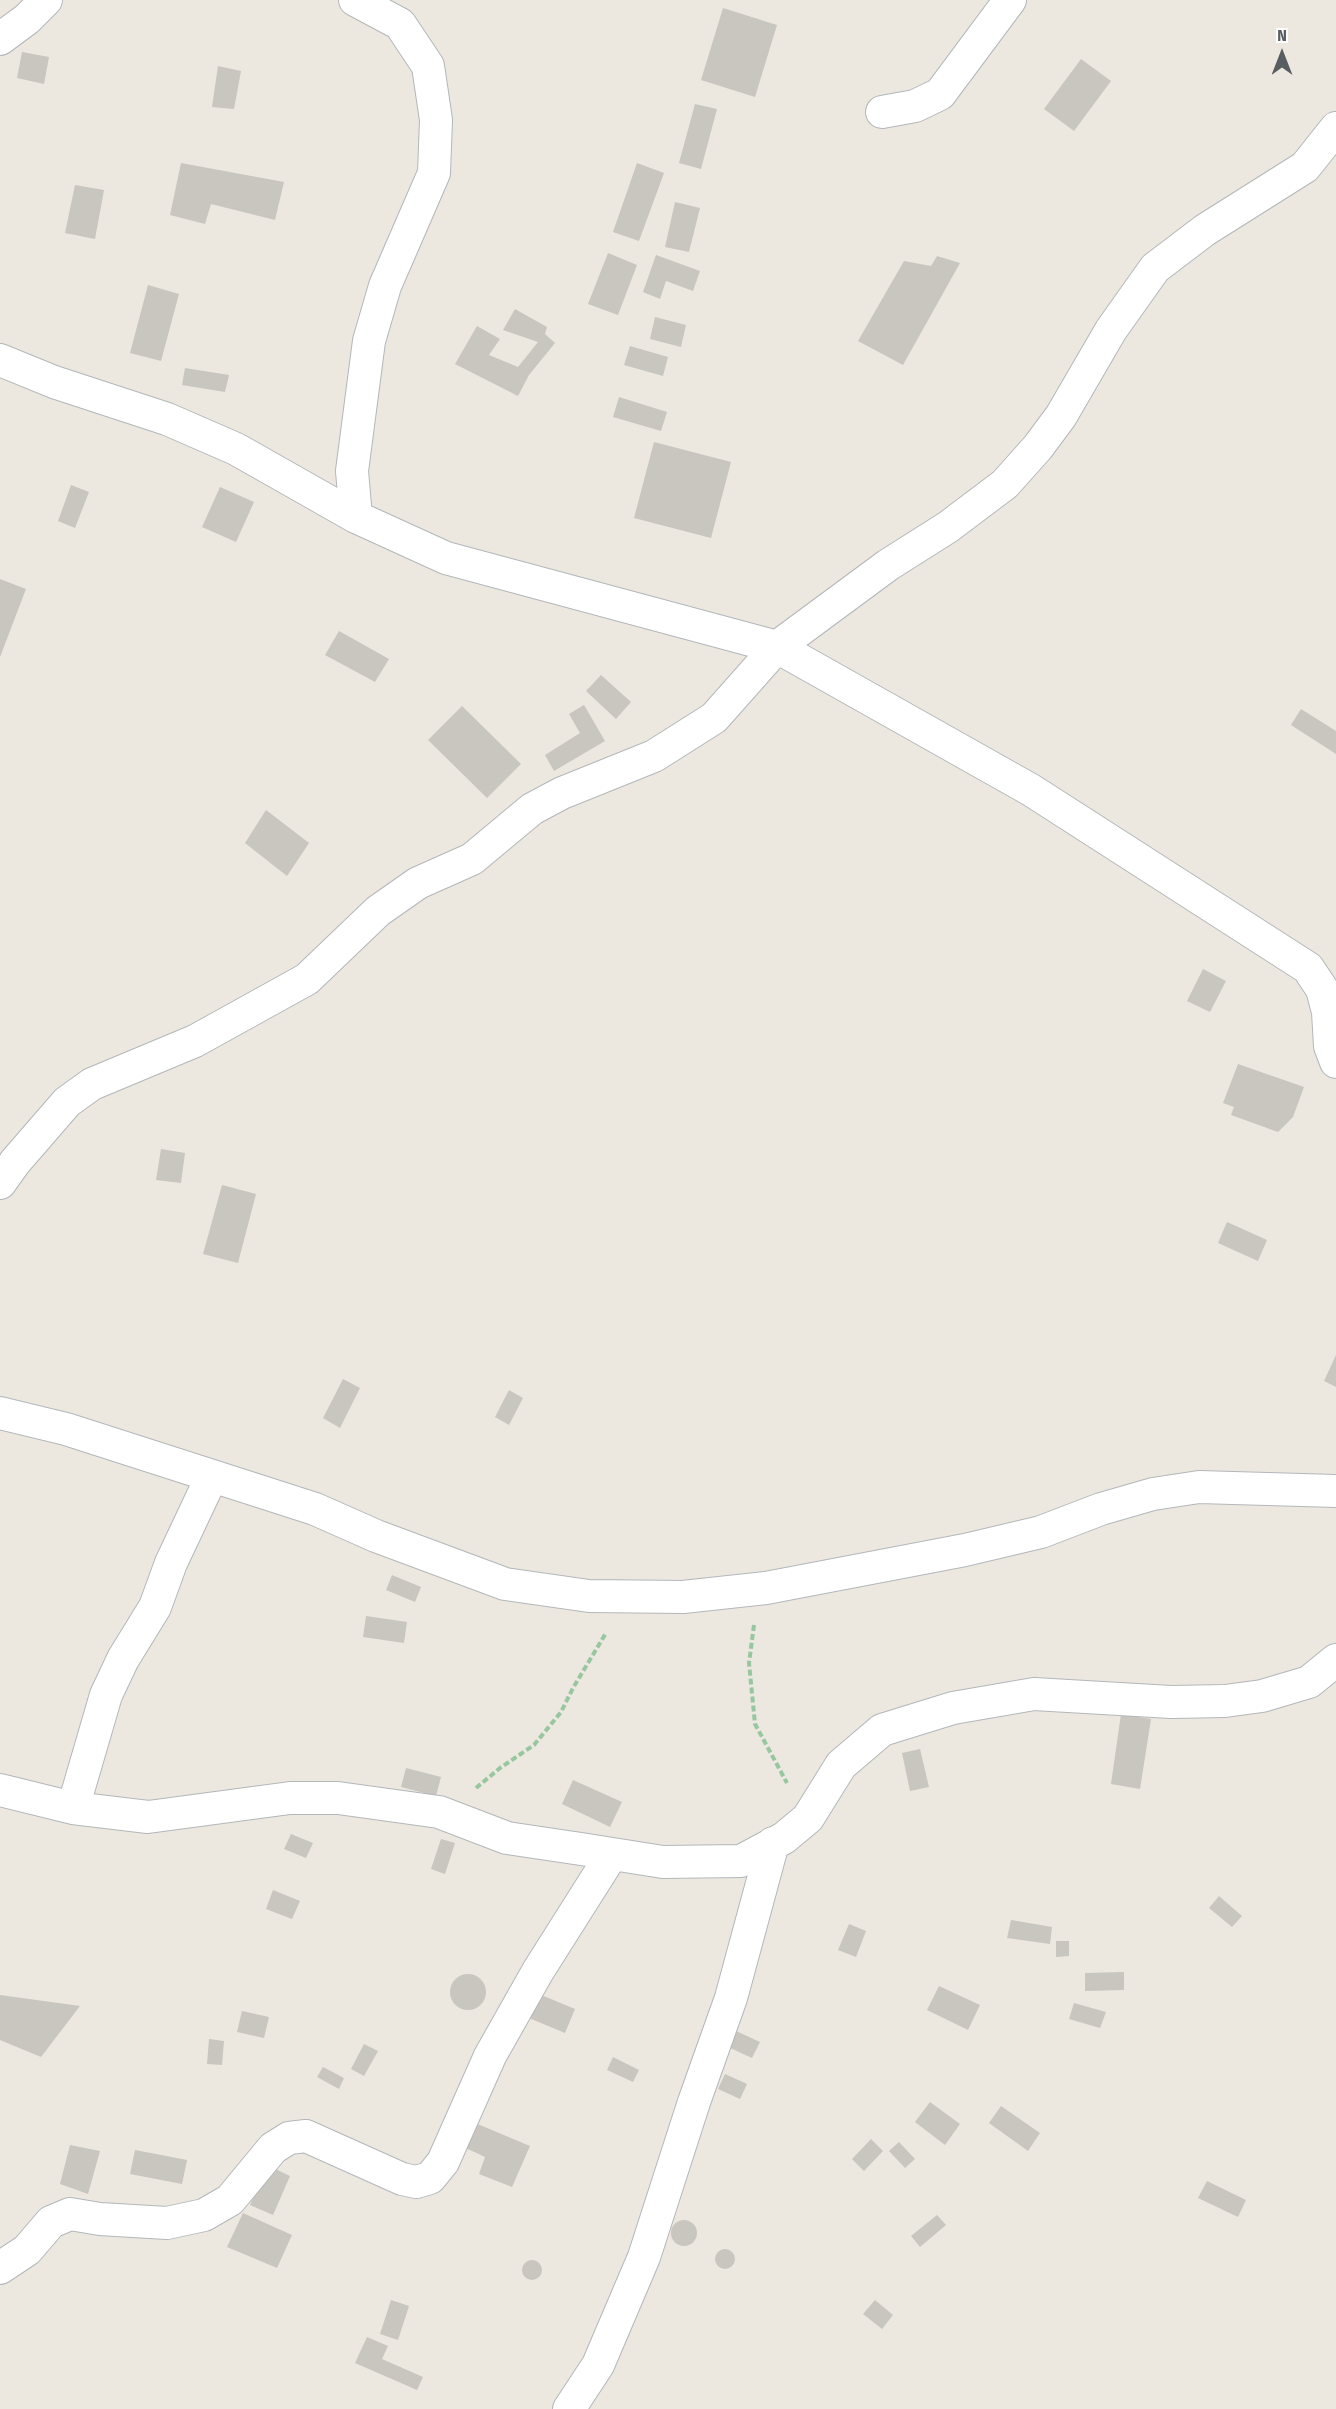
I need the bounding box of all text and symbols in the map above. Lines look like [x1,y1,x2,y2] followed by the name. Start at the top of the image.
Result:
[1252,24,1312,84] north arrow
[1277,26,1287,45] text: N

